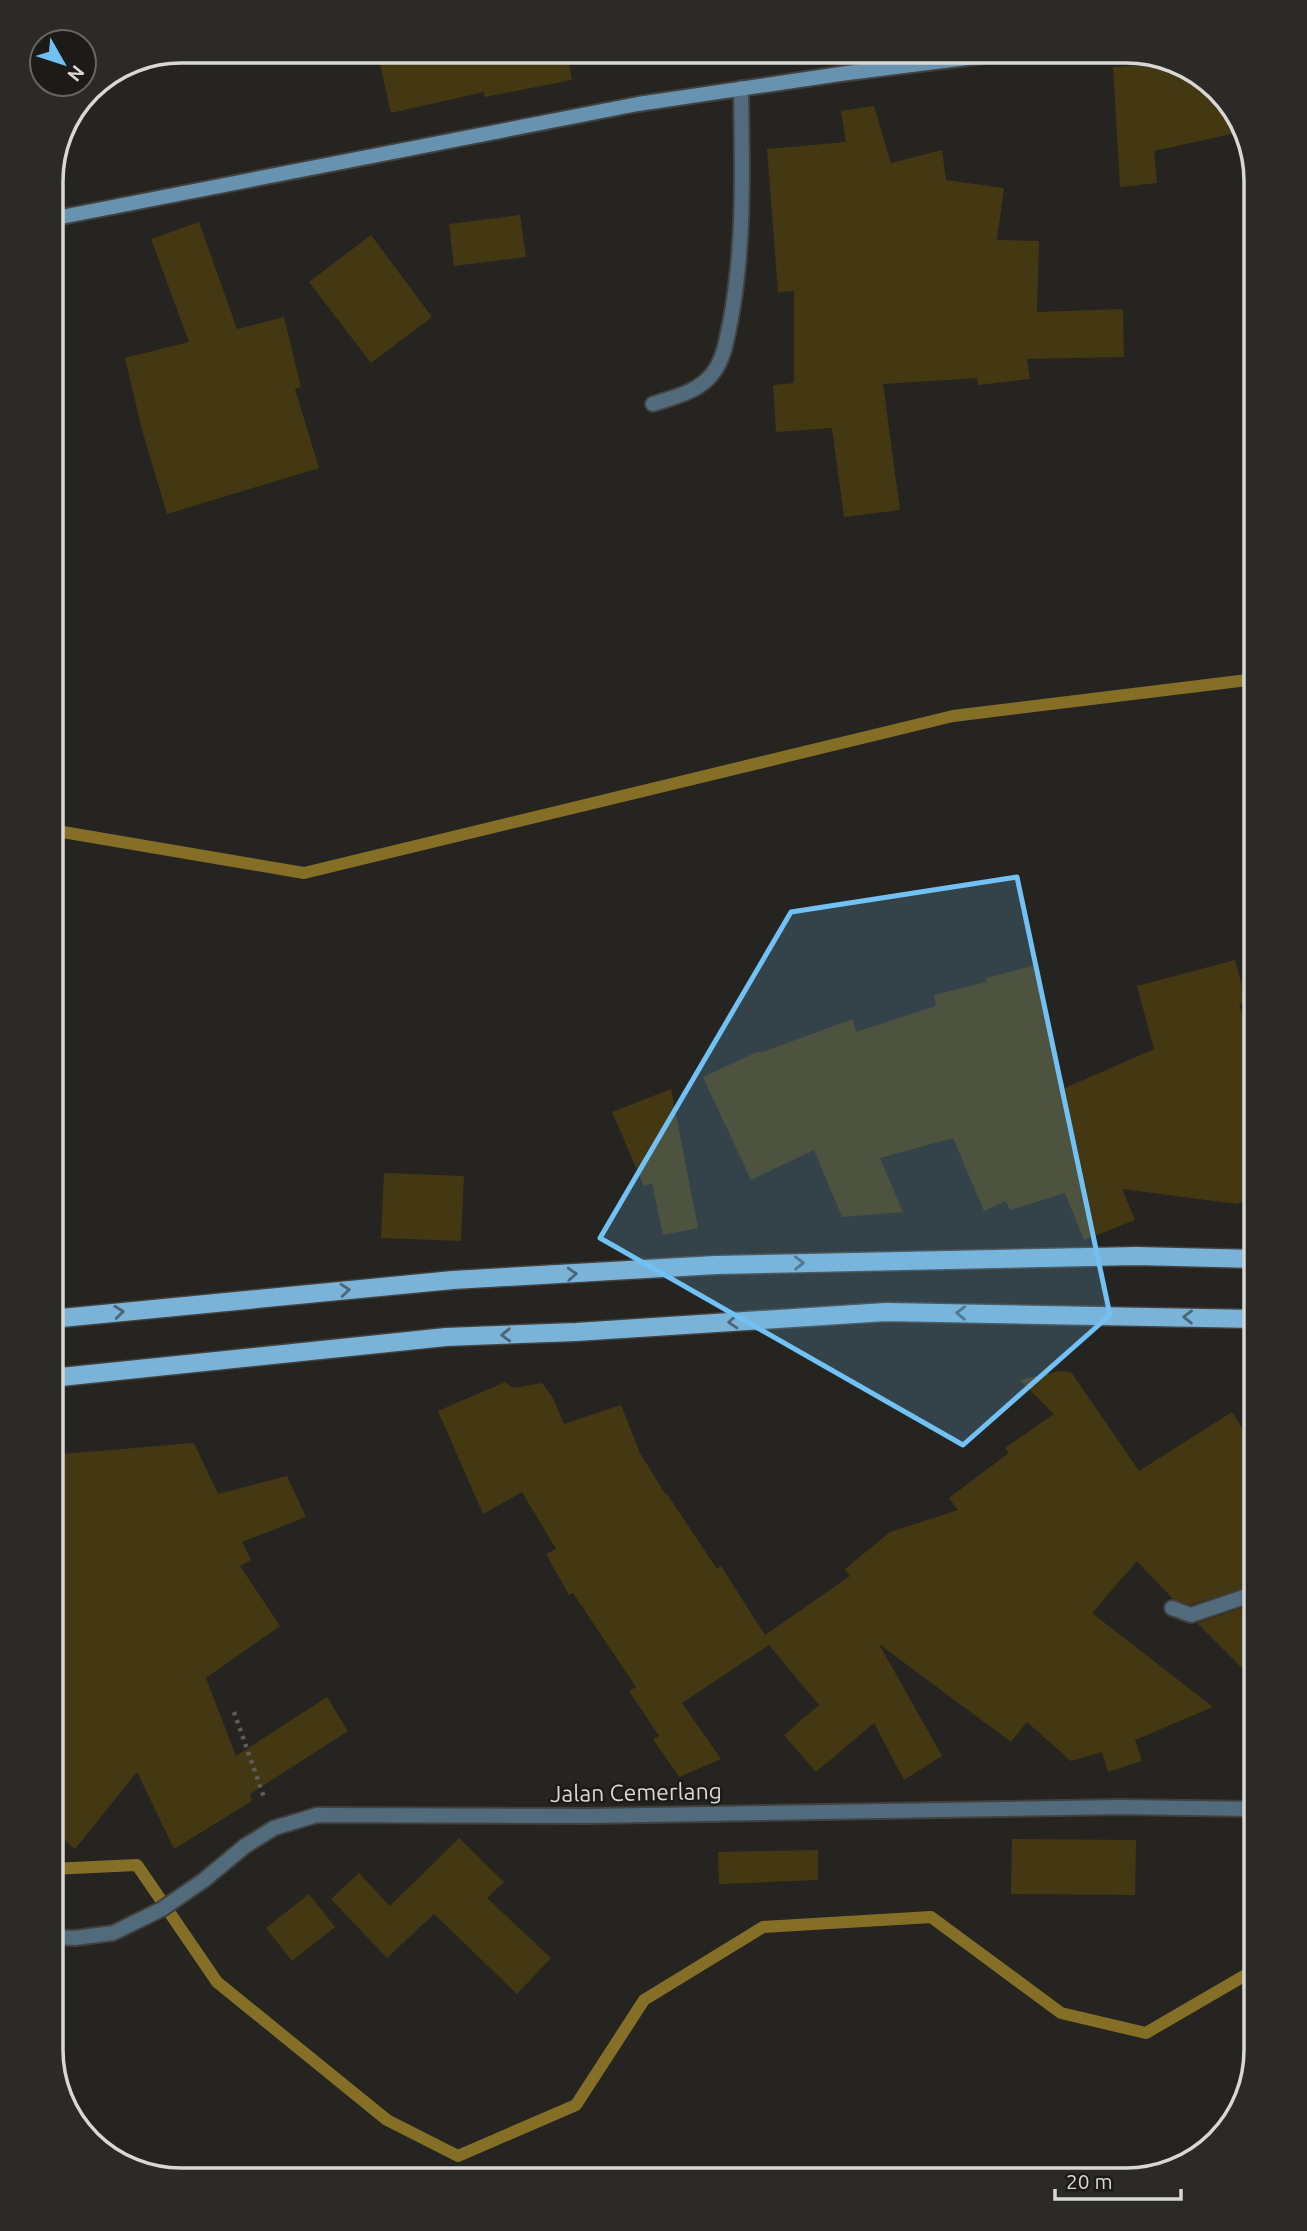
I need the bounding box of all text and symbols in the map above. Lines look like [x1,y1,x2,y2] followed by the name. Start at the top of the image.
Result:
[28,28,98,98] north arrow
[63,61,89,86] text: N
[794,1256,805,1271] one-way arrow
[567,1267,578,1282] one-way arrow
[340,1283,351,1298] one-way arrow
[114,1305,125,1320] one-way arrow
[955,1306,966,1321] one-way arrow
[1182,1310,1193,1325] one-way arrow
[728,1314,739,1329] one-way arrow
[500,1327,511,1342] one-way arrow
[550,1778,722,1806] street label: Jalan Cemerlang
[1055,2158,1181,2202] scale bar
[1066,2169,1113,2193] text: 20 m

